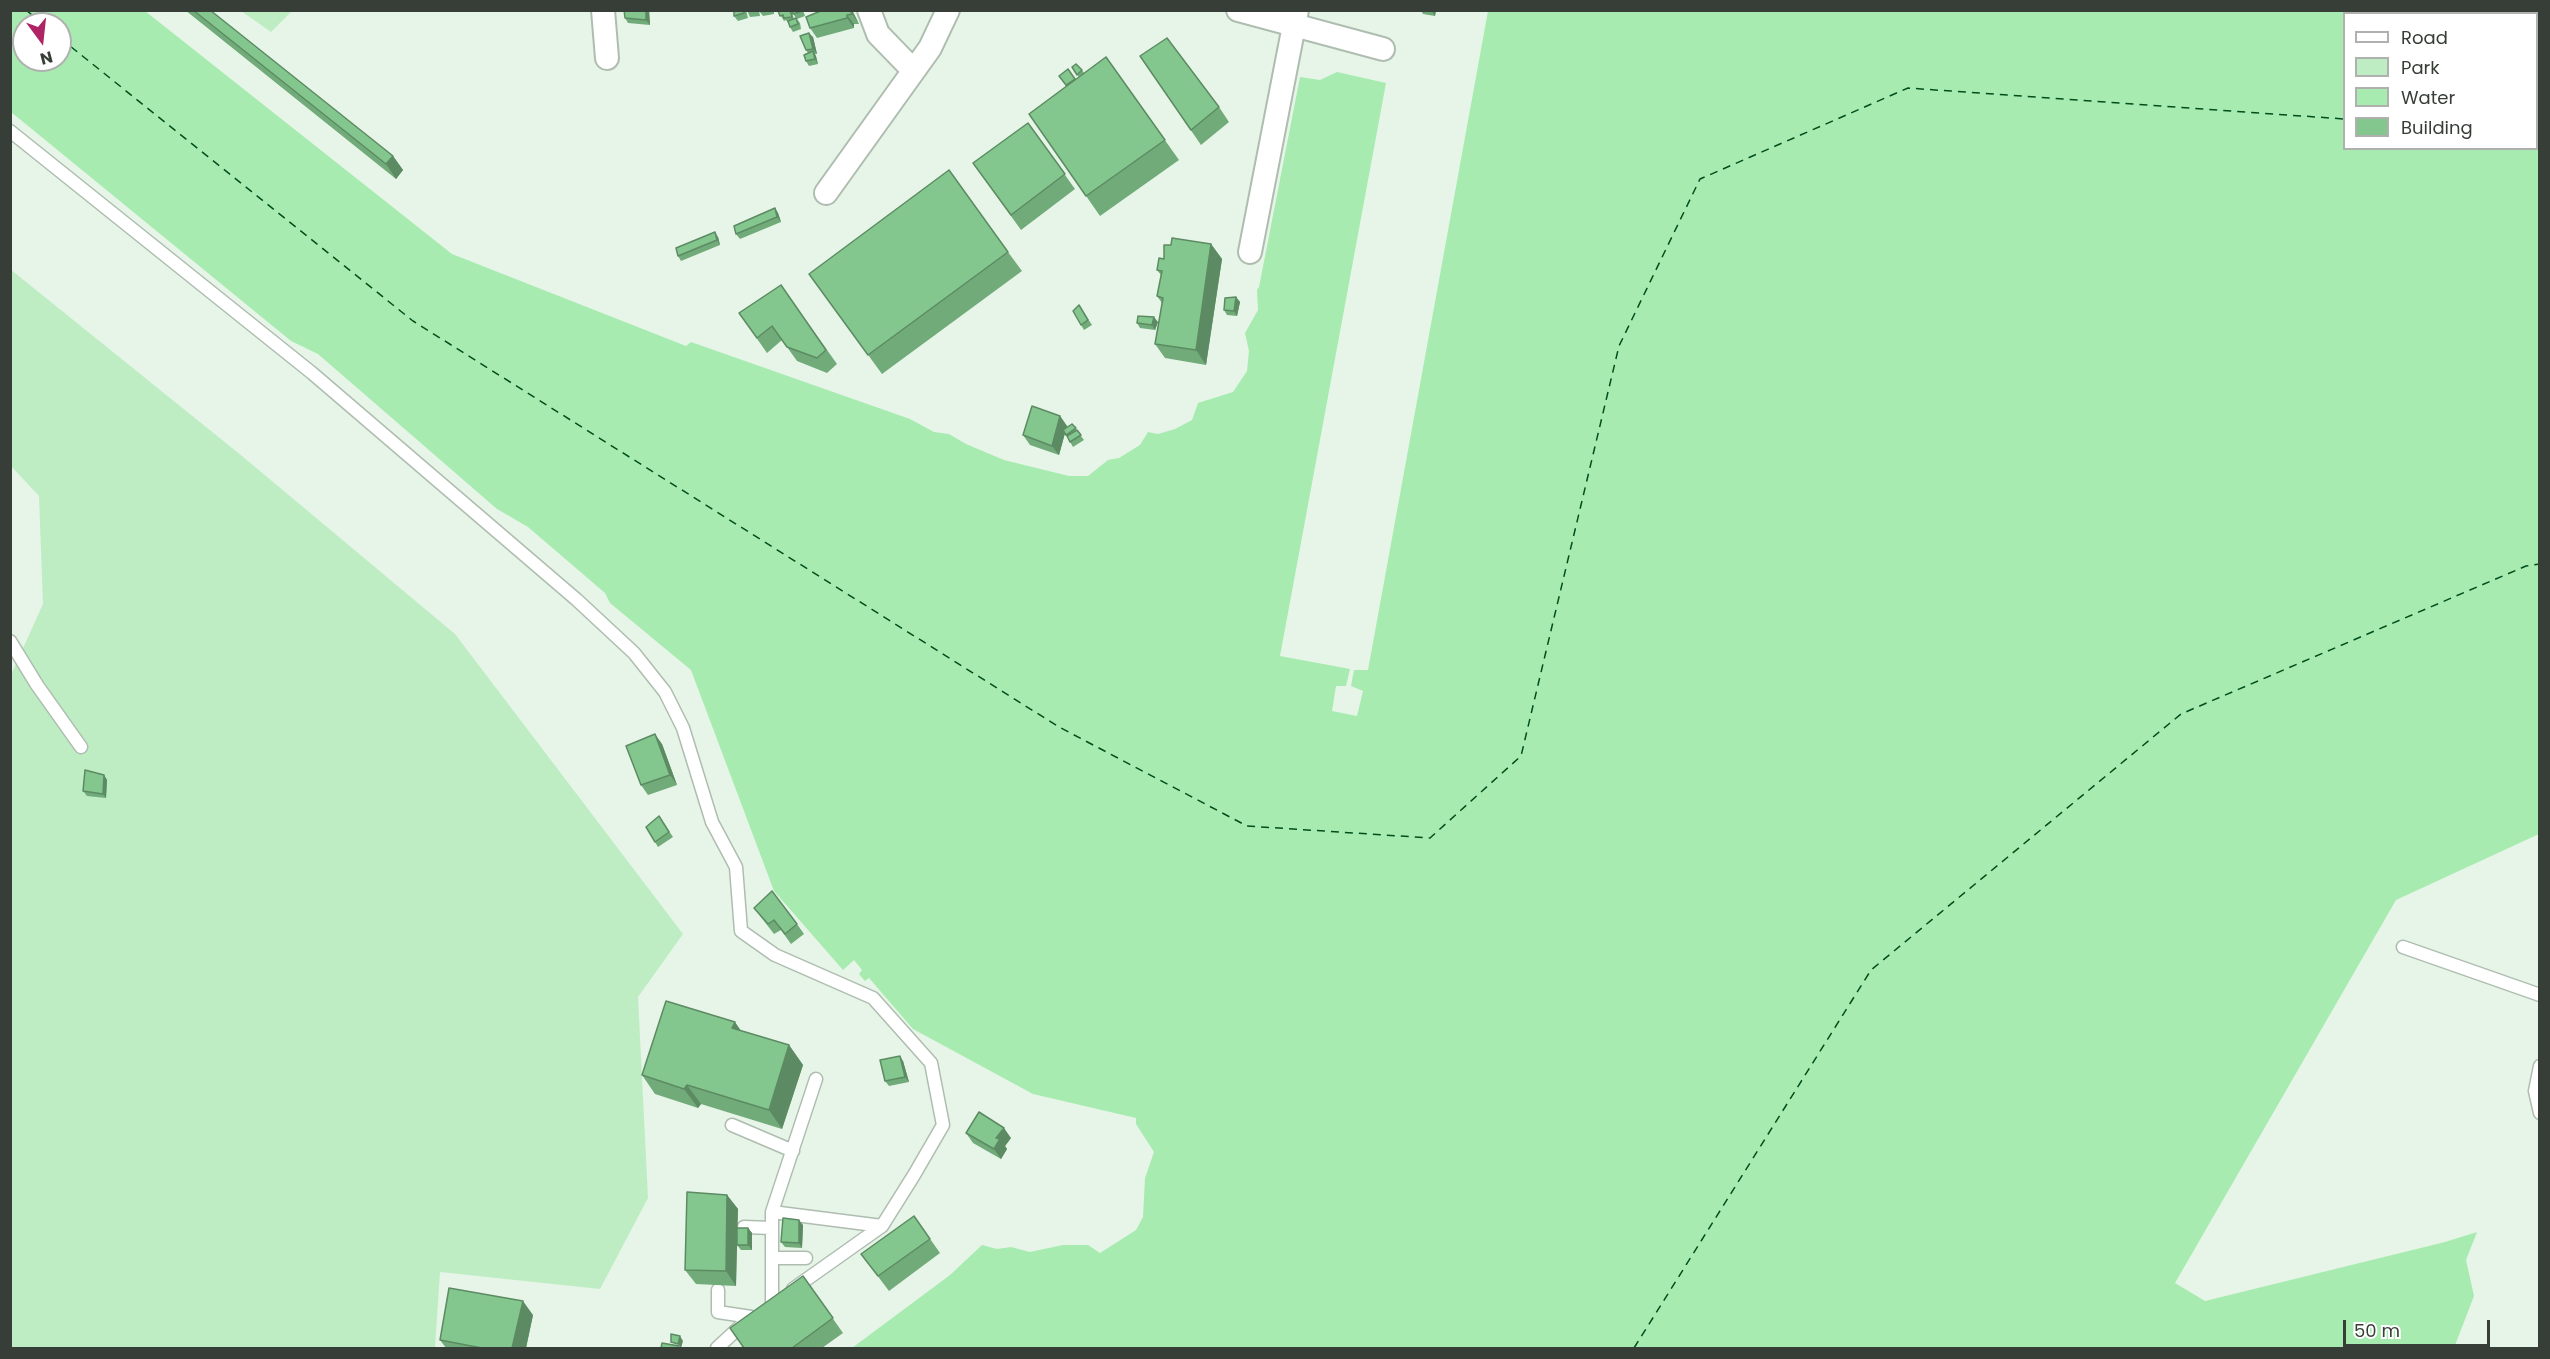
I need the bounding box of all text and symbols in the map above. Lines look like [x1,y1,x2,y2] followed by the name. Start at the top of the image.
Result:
[12,12,72,72] north arrow
[2343,12,2538,150] legend
[2401,25,2448,50] text: Road
[37,45,55,71] text: N
[2401,55,2440,80] text: Park
[2401,85,2455,110] text: Water
[2401,115,2473,140] text: Building
[2346,1308,2493,1346] scale bar
[2354,1318,2400,1343] text: 50 m

